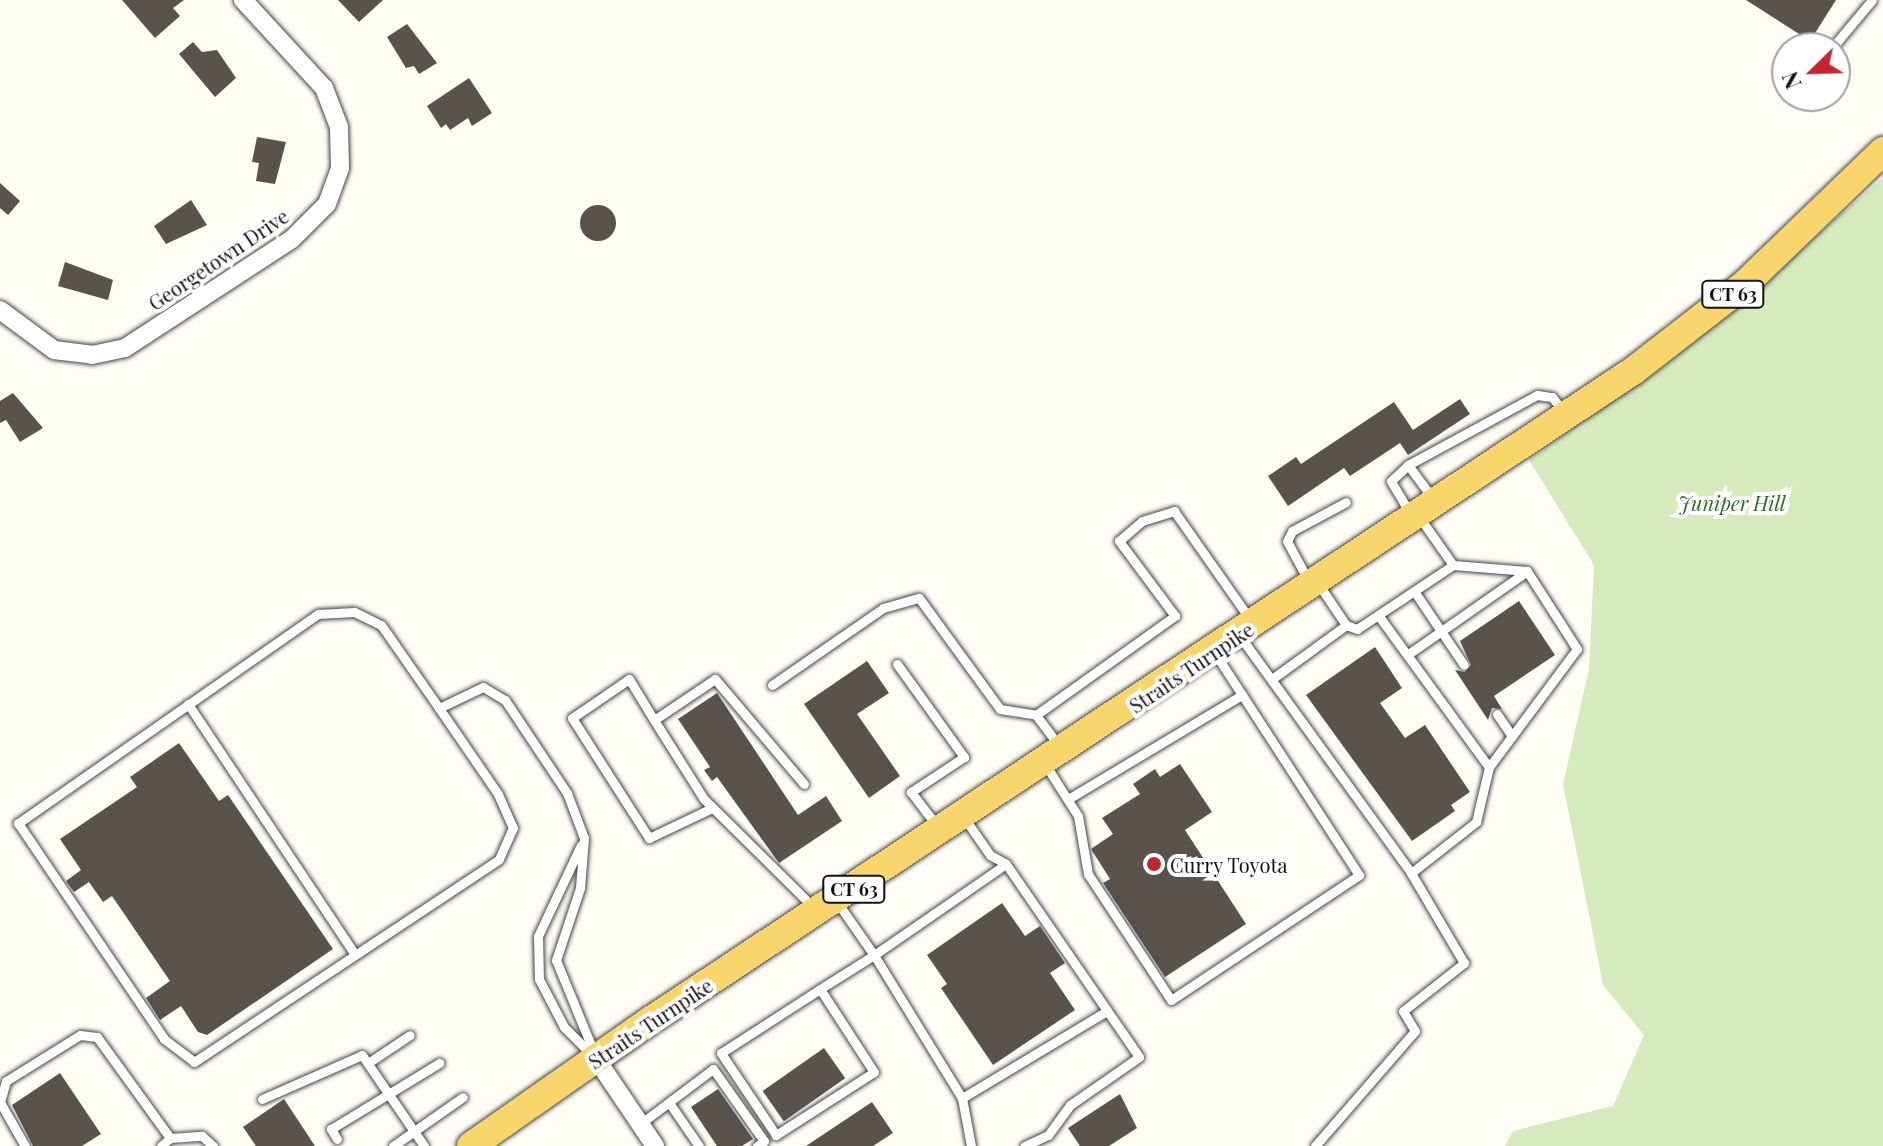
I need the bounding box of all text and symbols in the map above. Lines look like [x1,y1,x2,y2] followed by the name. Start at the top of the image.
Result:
[1771,32,1851,112] north arrow
[1774,67,1808,94] text: N
[143,203,293,315] street label: Georgetown Drive
[1701,280,1765,308] road number: CT 63
[1678,490,1786,514] park label: Juniper Hill
[1124,616,1258,718] street label: Straits Turnpike
[1170,852,1288,876] place label: Curry Toyota
[1145,855,1163,873] marker: Curry Toyota
[822,875,886,903] road number: CT 63
[583,972,717,1074] street label: Straits Turnpike

